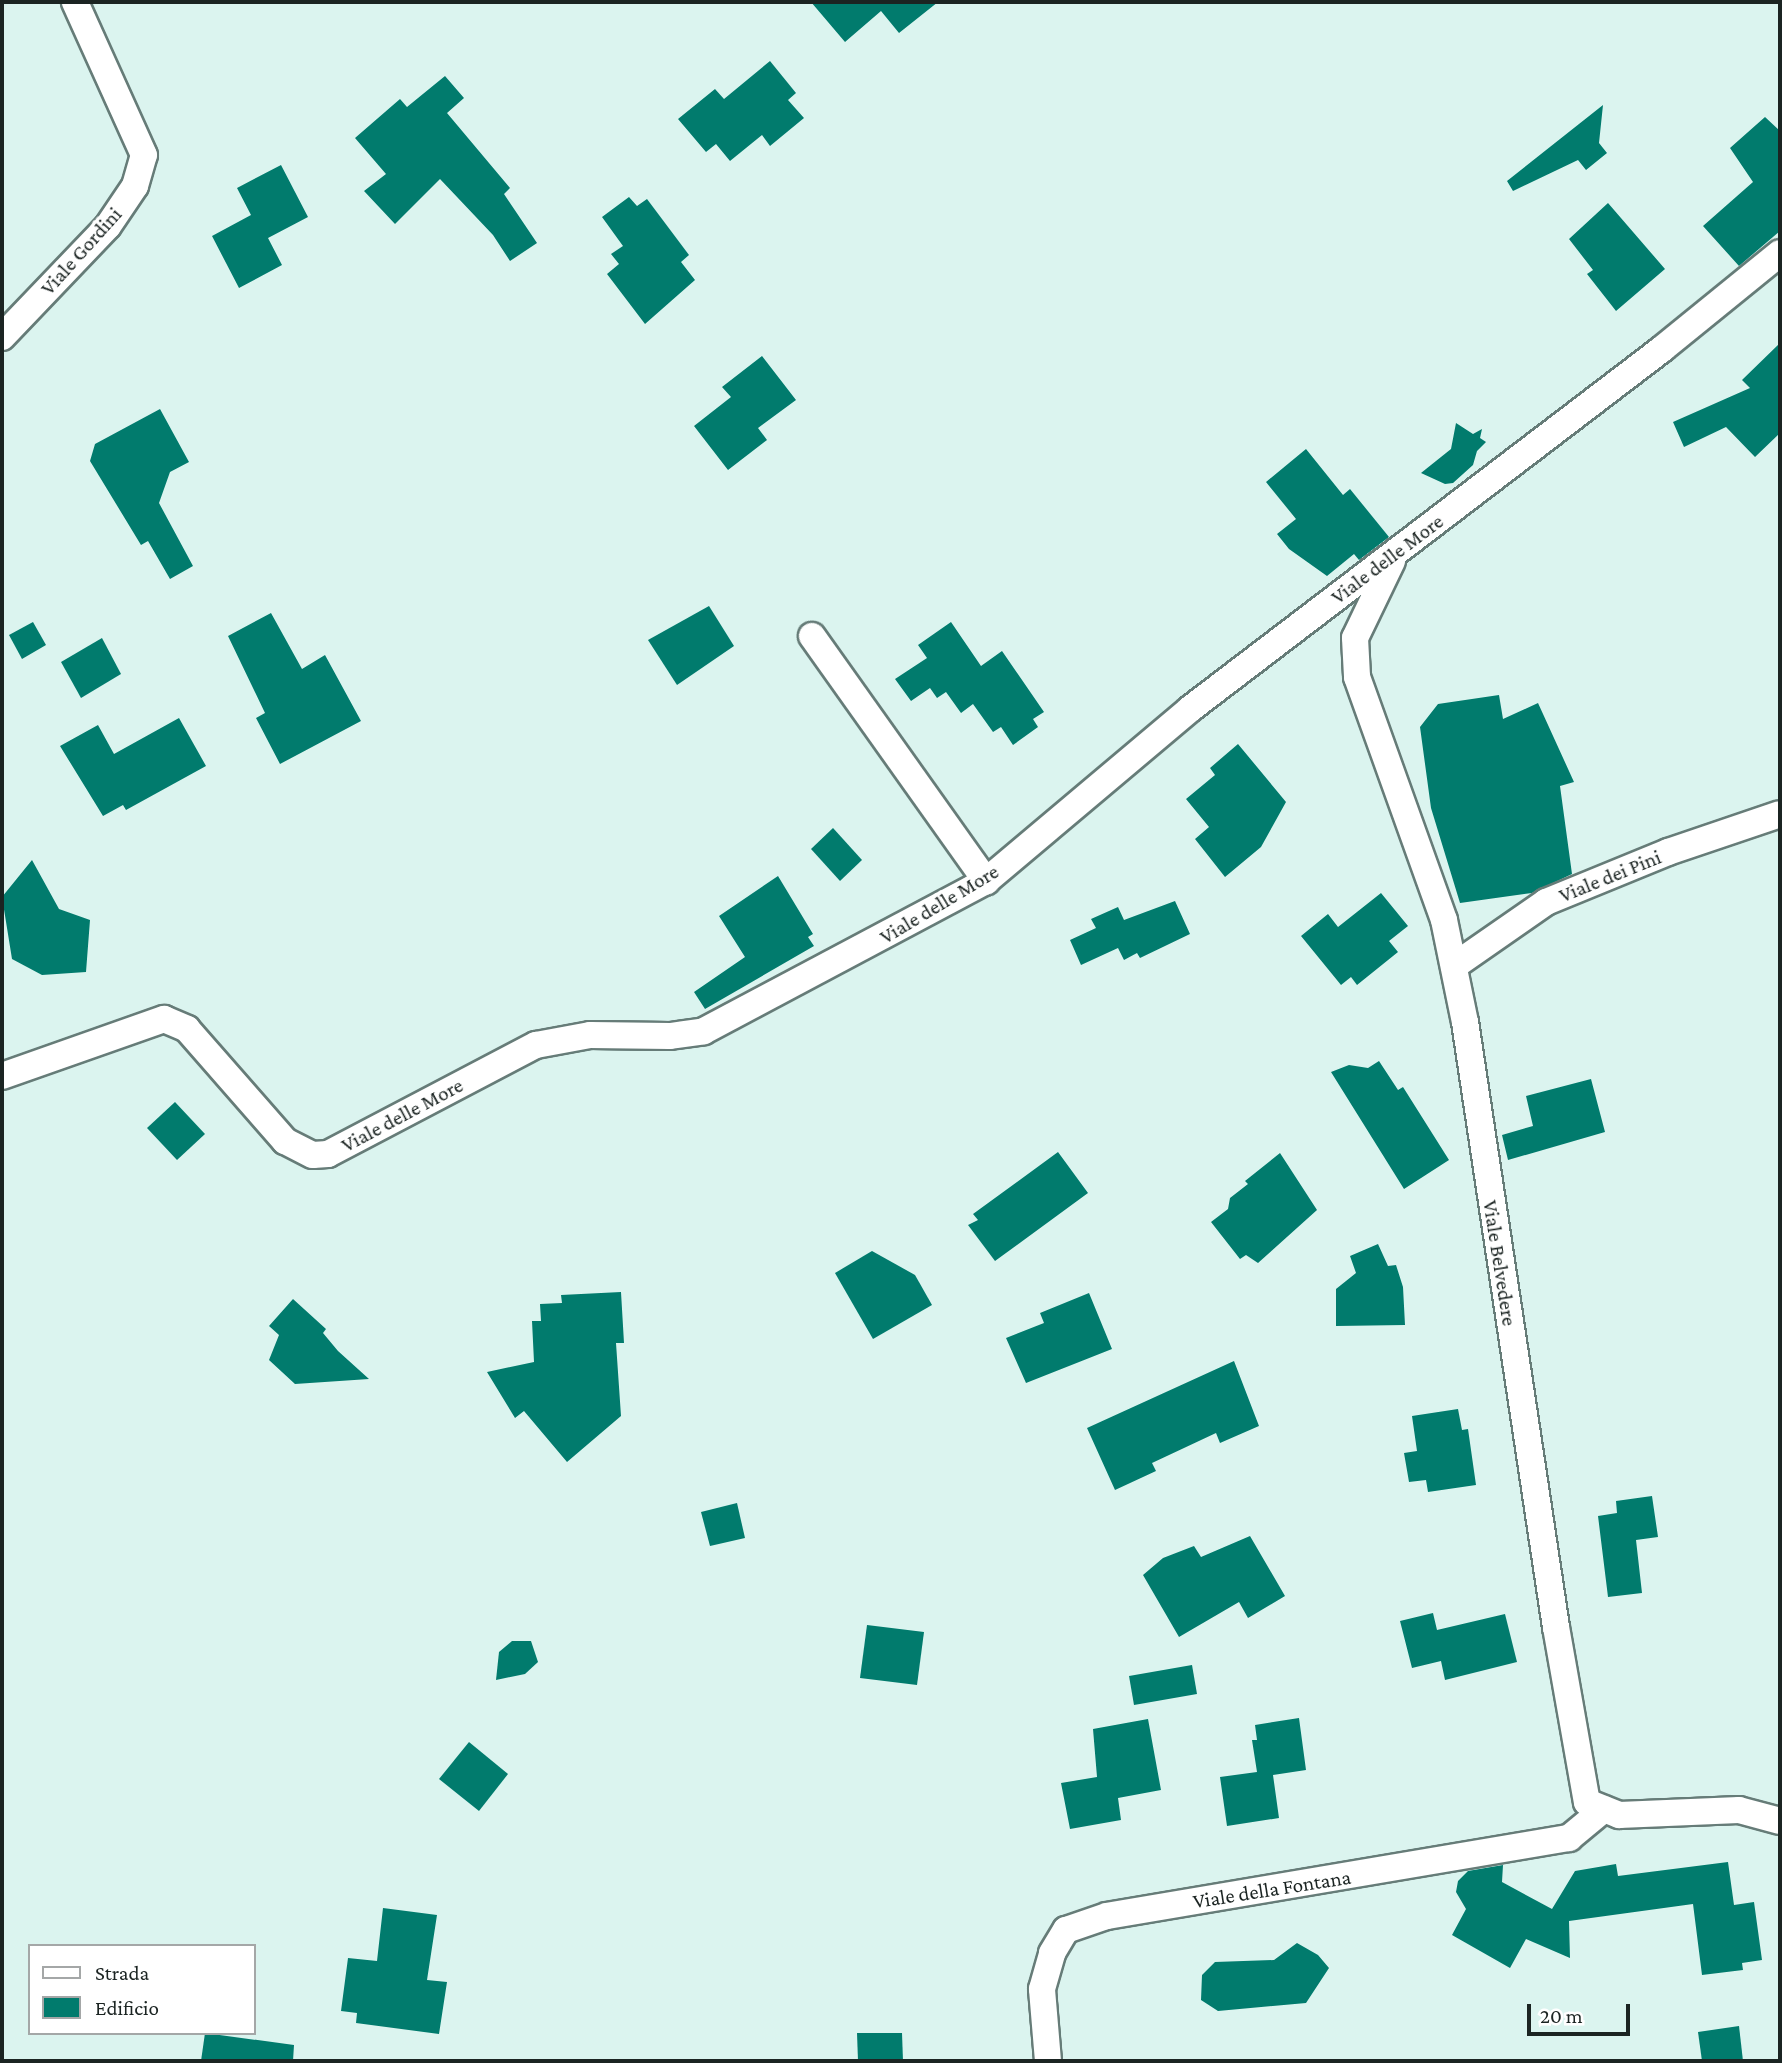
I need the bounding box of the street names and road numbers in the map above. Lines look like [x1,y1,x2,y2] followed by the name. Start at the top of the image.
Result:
[35,202,127,300] street label: Viale Gordini
[1326,509,1448,609] street label: Viale delle More
[1555,844,1665,908] street label: Viale dei Pini
[875,859,1003,949] street label: Viale delle More
[337,1072,467,1158] street label: Viale delle More
[1478,1198,1522,1328] street label: Viale Belvedere
[1191,1864,1353,1914] street label: Viale della Fontana

